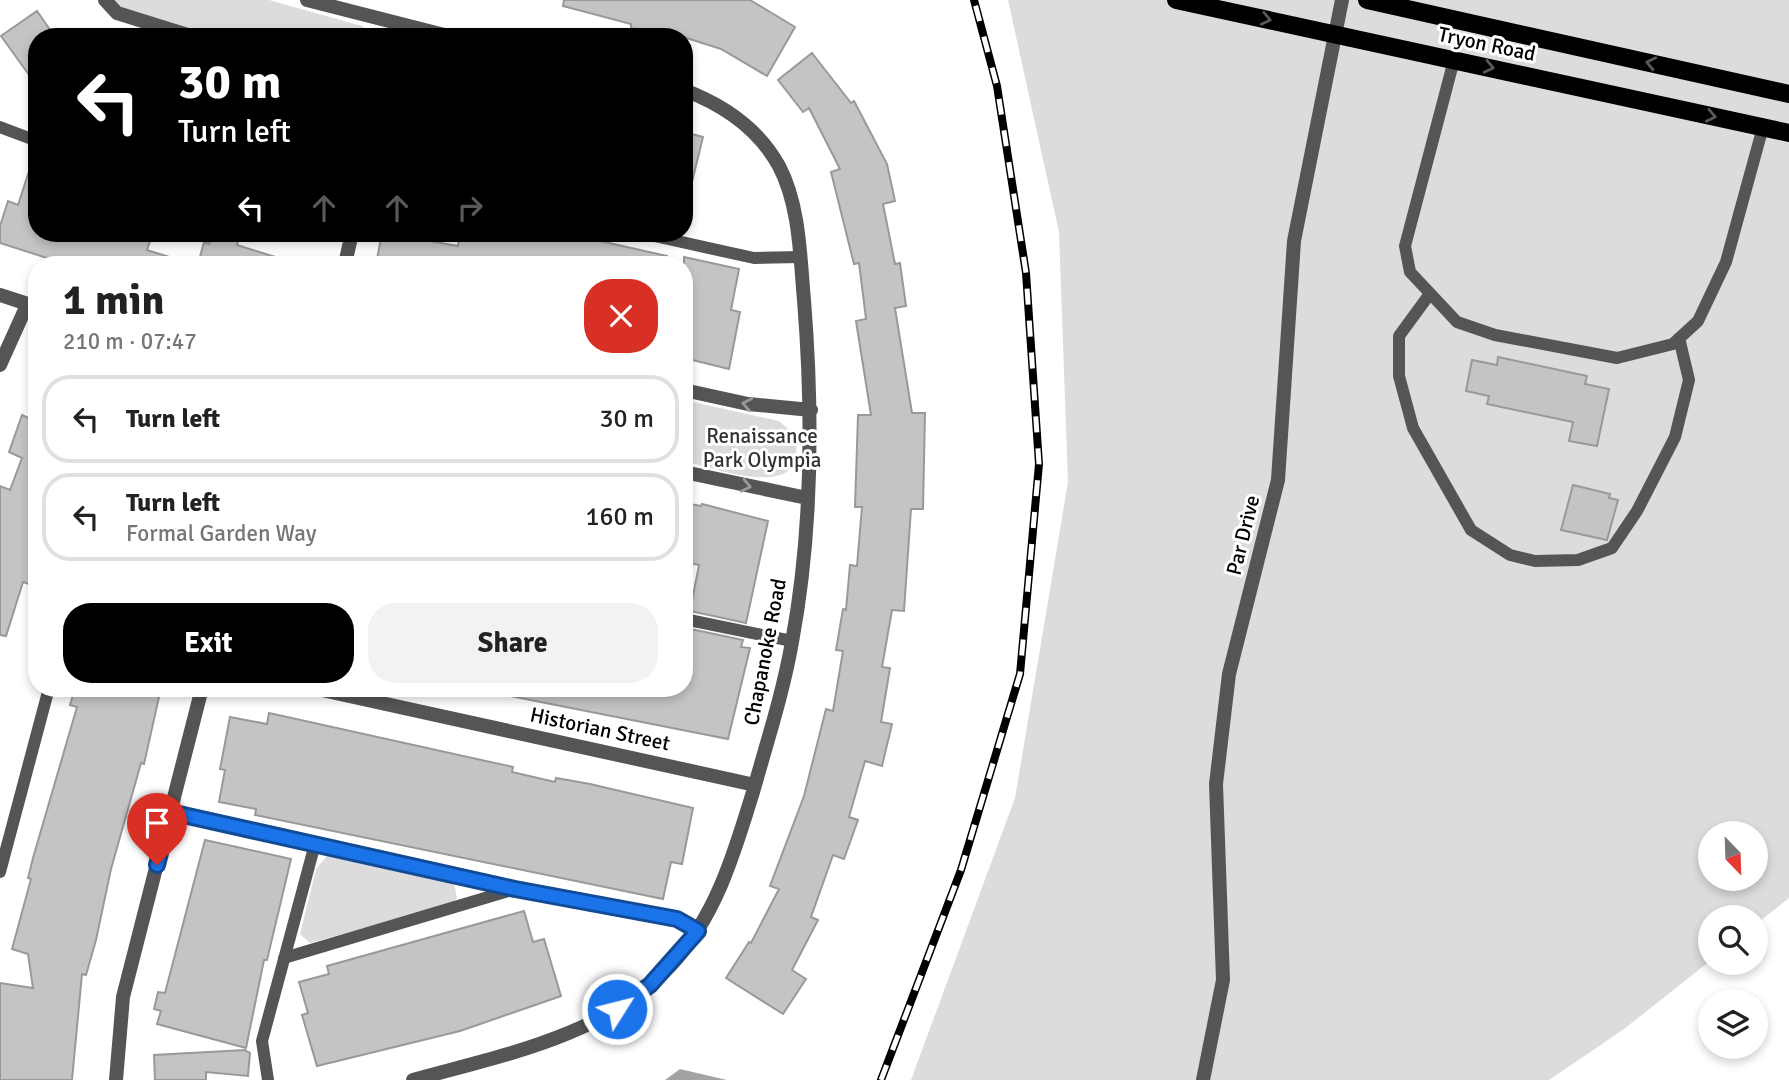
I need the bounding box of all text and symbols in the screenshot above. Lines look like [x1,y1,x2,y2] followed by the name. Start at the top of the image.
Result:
[1260,11,1272,26] one-way arrow
[1436,21,1538,67] street label: Tryon Road
[178,52,281,112] text: 30 m
[63,56,154,147] icon: left
[1645,57,1657,71] one-way arrow
[1483,59,1495,74] one-way arrow
[1705,107,1717,122] one-way arrow
[178,112,291,151] text: Turn left
[232,189,270,227] icon: left
[305,189,343,227] icon: ahead
[378,189,416,227] icon: ahead
[451,189,489,227] icon: right
[63,275,164,326] text: 1 min
[584,279,658,353] button: close
[63,327,197,356] text: 210 m · 07:47
[741,397,753,412] one-way arrow
[67,400,105,438] icon: left
[126,403,220,435] text: Turn left
[599,403,654,435] text: 30 m
[703,423,821,473] park label: Renaissance Park Olympia
[740,478,752,493] one-way arrow
[126,487,220,519] text: Turn left
[1221,492,1265,578] street label: Par Drive
[67,498,105,536] icon: left
[585,501,654,533] text: 160 m
[126,519,316,548] text: Formal Garden Way
[738,576,792,728] street label: Chapanoke Road
[63,603,354,683] button: Exit
[368,603,658,683] button: Share
[528,701,672,757] street label: Historian Street
[127,793,187,865] pin
[138,804,176,842] icon: arrive
[1698,821,1768,891] north arrow
[1698,821,1768,1059] map controls
[1698,905,1768,975] button: search
[580,972,654,1046] position arrow
[1698,989,1768,1059] button: layers

